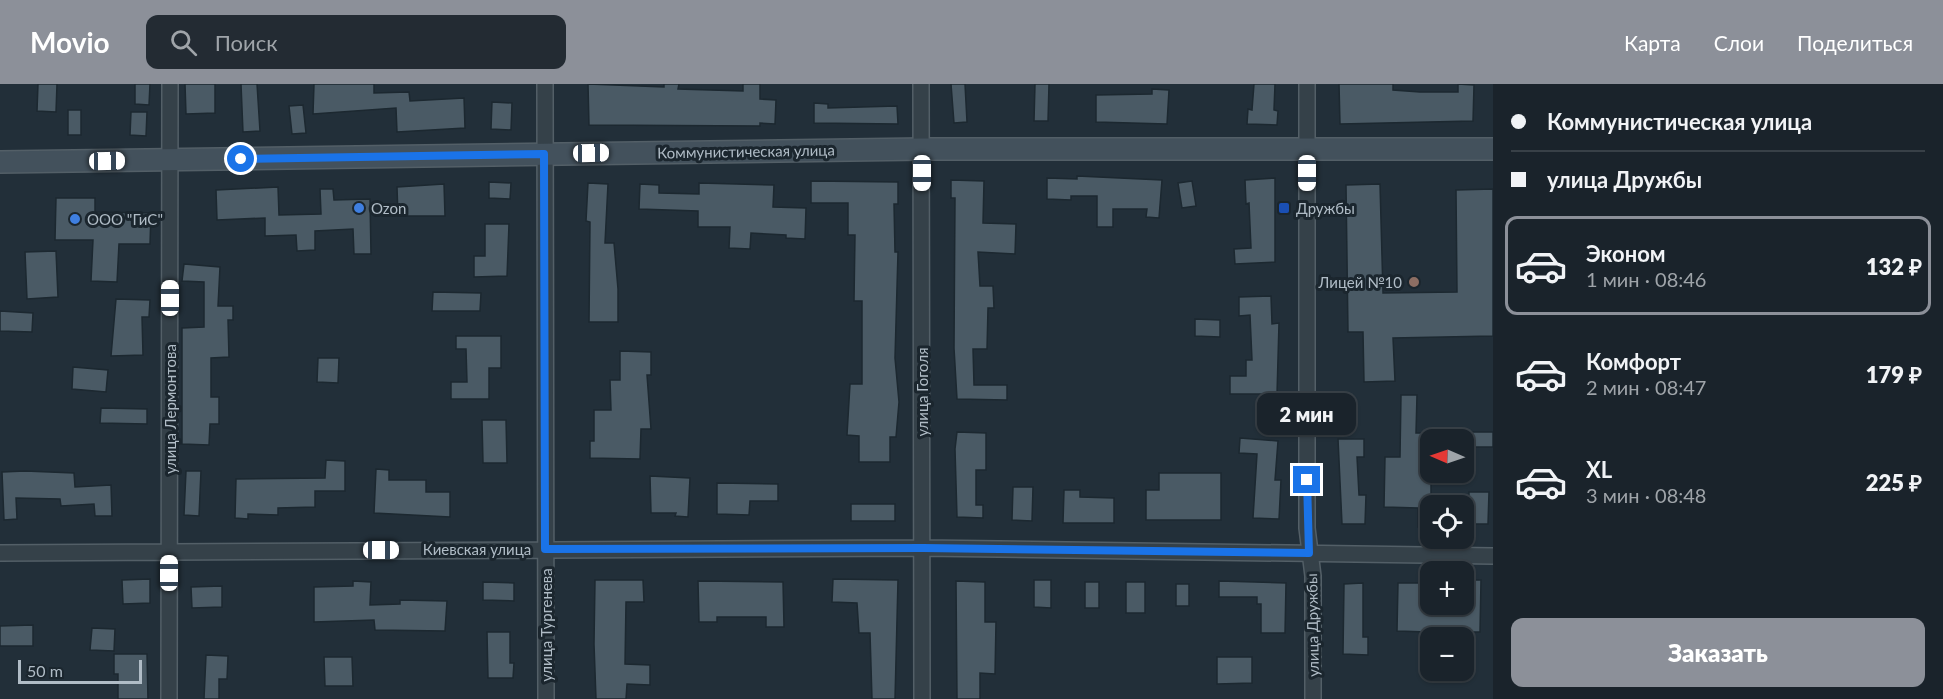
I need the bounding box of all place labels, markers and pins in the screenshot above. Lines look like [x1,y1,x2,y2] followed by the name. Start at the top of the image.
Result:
[371,199,406,217] place label: Ozon
[1296,199,1355,217] place label: Дружбы
[352,201,366,215] marker: Ozon
[1277,201,1291,215] marker: Дружбы
[87,210,163,228] place label: ООО "ГиС"
[68,212,82,226] marker: ООО "ГиС"
[1318,273,1402,291] place label: Лицей №10
[1407,275,1421,289] marker: Лицей №10

